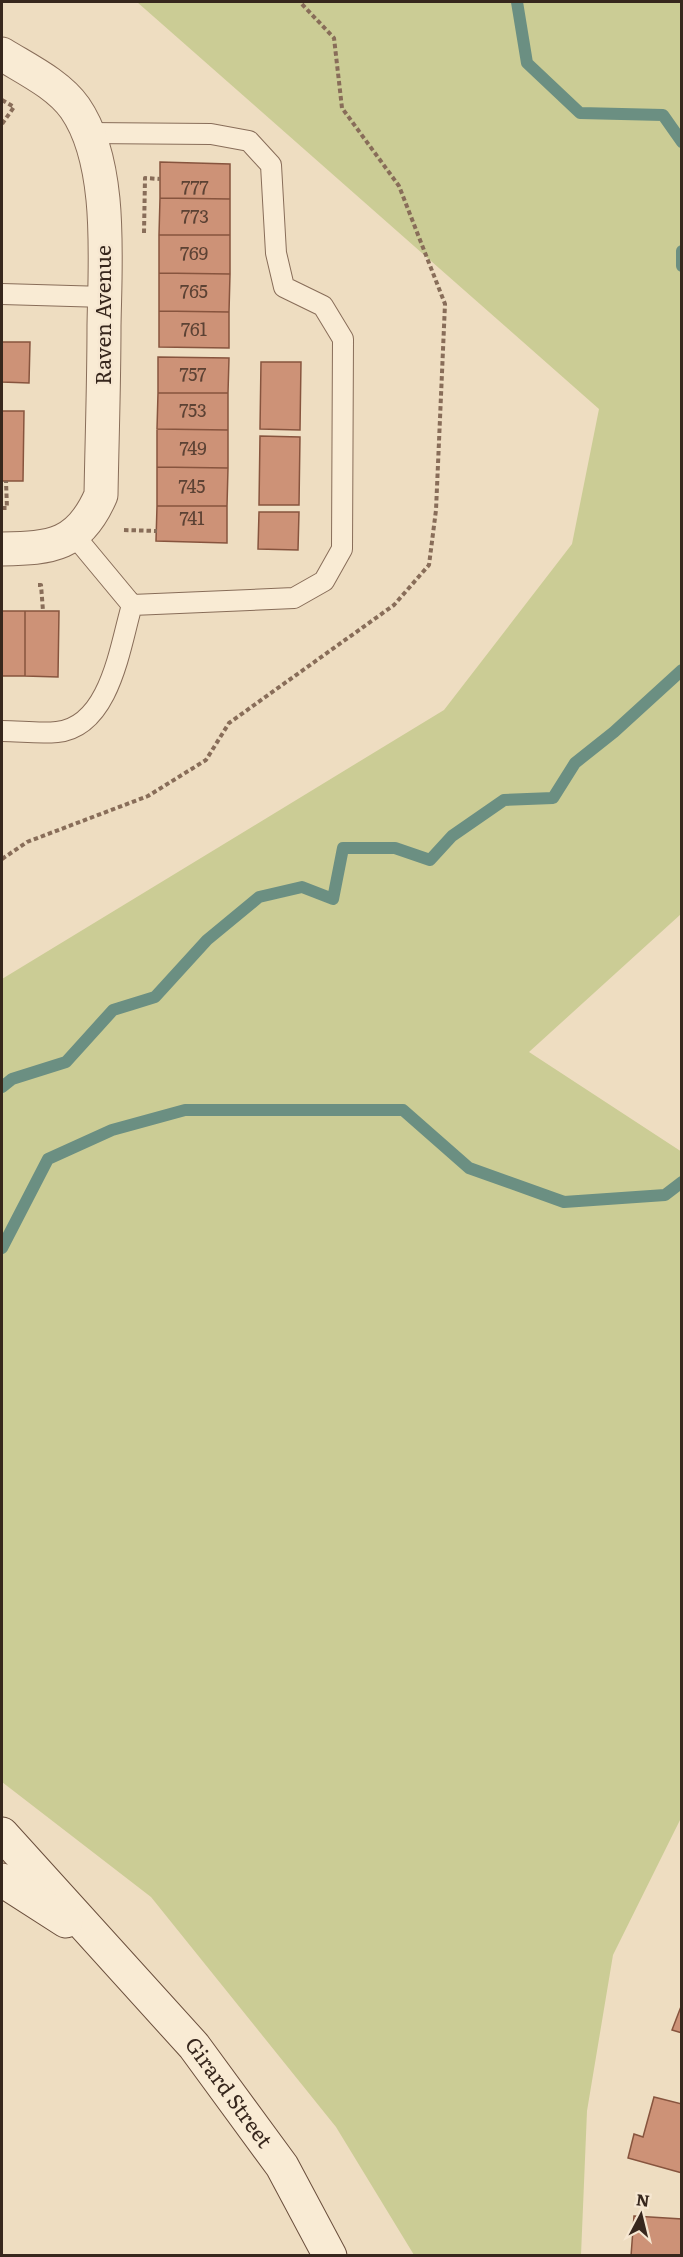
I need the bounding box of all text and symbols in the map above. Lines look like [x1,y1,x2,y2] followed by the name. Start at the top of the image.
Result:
[181,173,209,200] house number: 777
[181,202,209,229] house number: 773
[180,239,208,266] house number: 769
[86,245,117,385] street label: Raven Avenue
[180,277,208,304] house number: 765
[181,315,207,342] house number: 761
[180,360,206,387] house number: 757
[179,396,207,423] house number: 753
[179,434,207,461] house number: 749
[179,472,205,499] house number: 745
[179,504,205,531] house number: 741
[179,2029,282,2154] street label: Girard Street
[611,2185,671,2245] north arrow
[635,2186,651,2212] text: N

